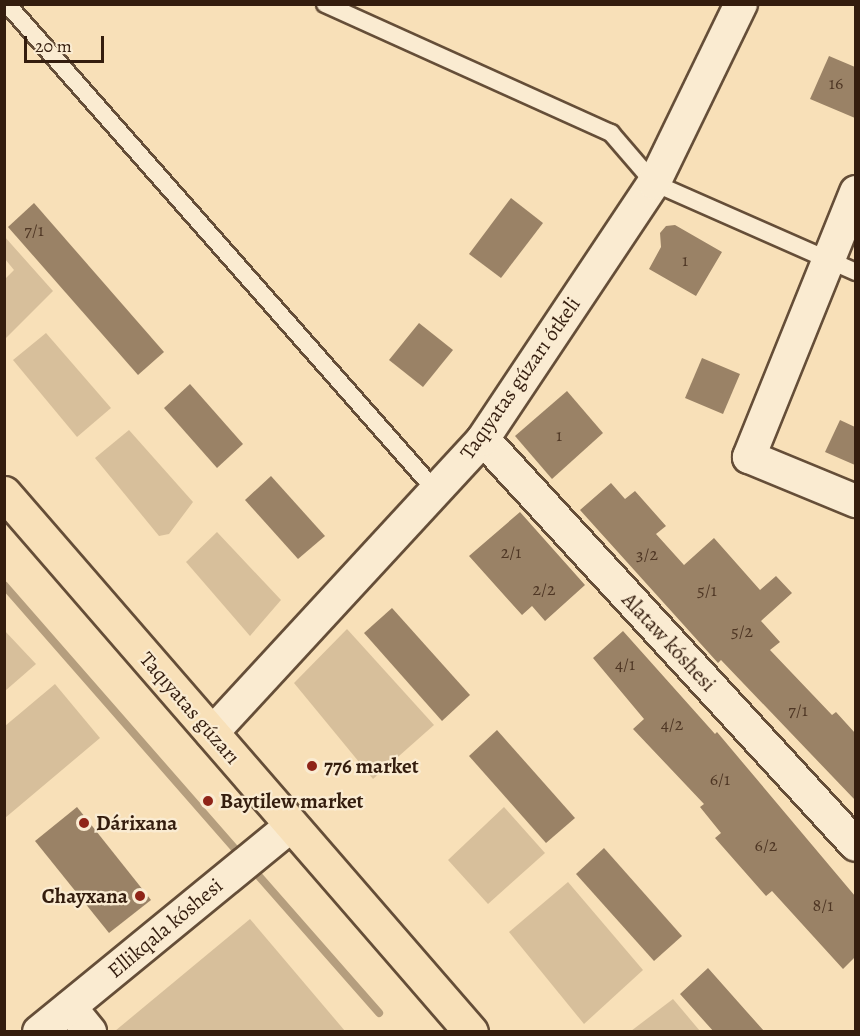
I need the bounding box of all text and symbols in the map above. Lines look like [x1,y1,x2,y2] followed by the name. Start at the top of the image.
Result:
[27,24,106,62] scale bar
[35,34,72,58] text: 20 m
[829,72,843,94] house number: 16
[24,219,44,241] house number: 7/1
[682,249,688,271] house number: 1
[455,292,585,464] street label: Taqıyatas gúzarı ótkeli
[556,424,562,446] house number: 1
[501,541,521,563] house number: 2/1
[636,543,658,565] house number: 3/2
[532,578,556,600] house number: 2/2
[697,579,717,601] house number: 5/1
[617,587,721,697] street label: Alataw kóshesi
[731,620,753,642] house number: 5/2
[134,647,246,769] street label: Taqıyatas gúzarı
[615,653,635,675] house number: 4/1
[788,699,808,721] house number: 7/1
[661,713,683,735] house number: 4/2
[324,753,419,779] place label: 776 market
[305,759,319,773] marker: 776 market
[710,768,730,790] house number: 6/1
[220,788,364,814] place label: Baytilew market
[201,794,215,808] marker: Baytilew market
[96,810,177,836] place label: Dárixana
[77,816,91,830] marker: Dárixana
[755,834,777,856] house number: 6/2
[102,873,228,983] street label: Ellikqala kóshesi
[42,883,128,909] place label: Chayxana
[133,889,147,903] marker: Chayxana
[813,894,833,916] house number: 8/1

